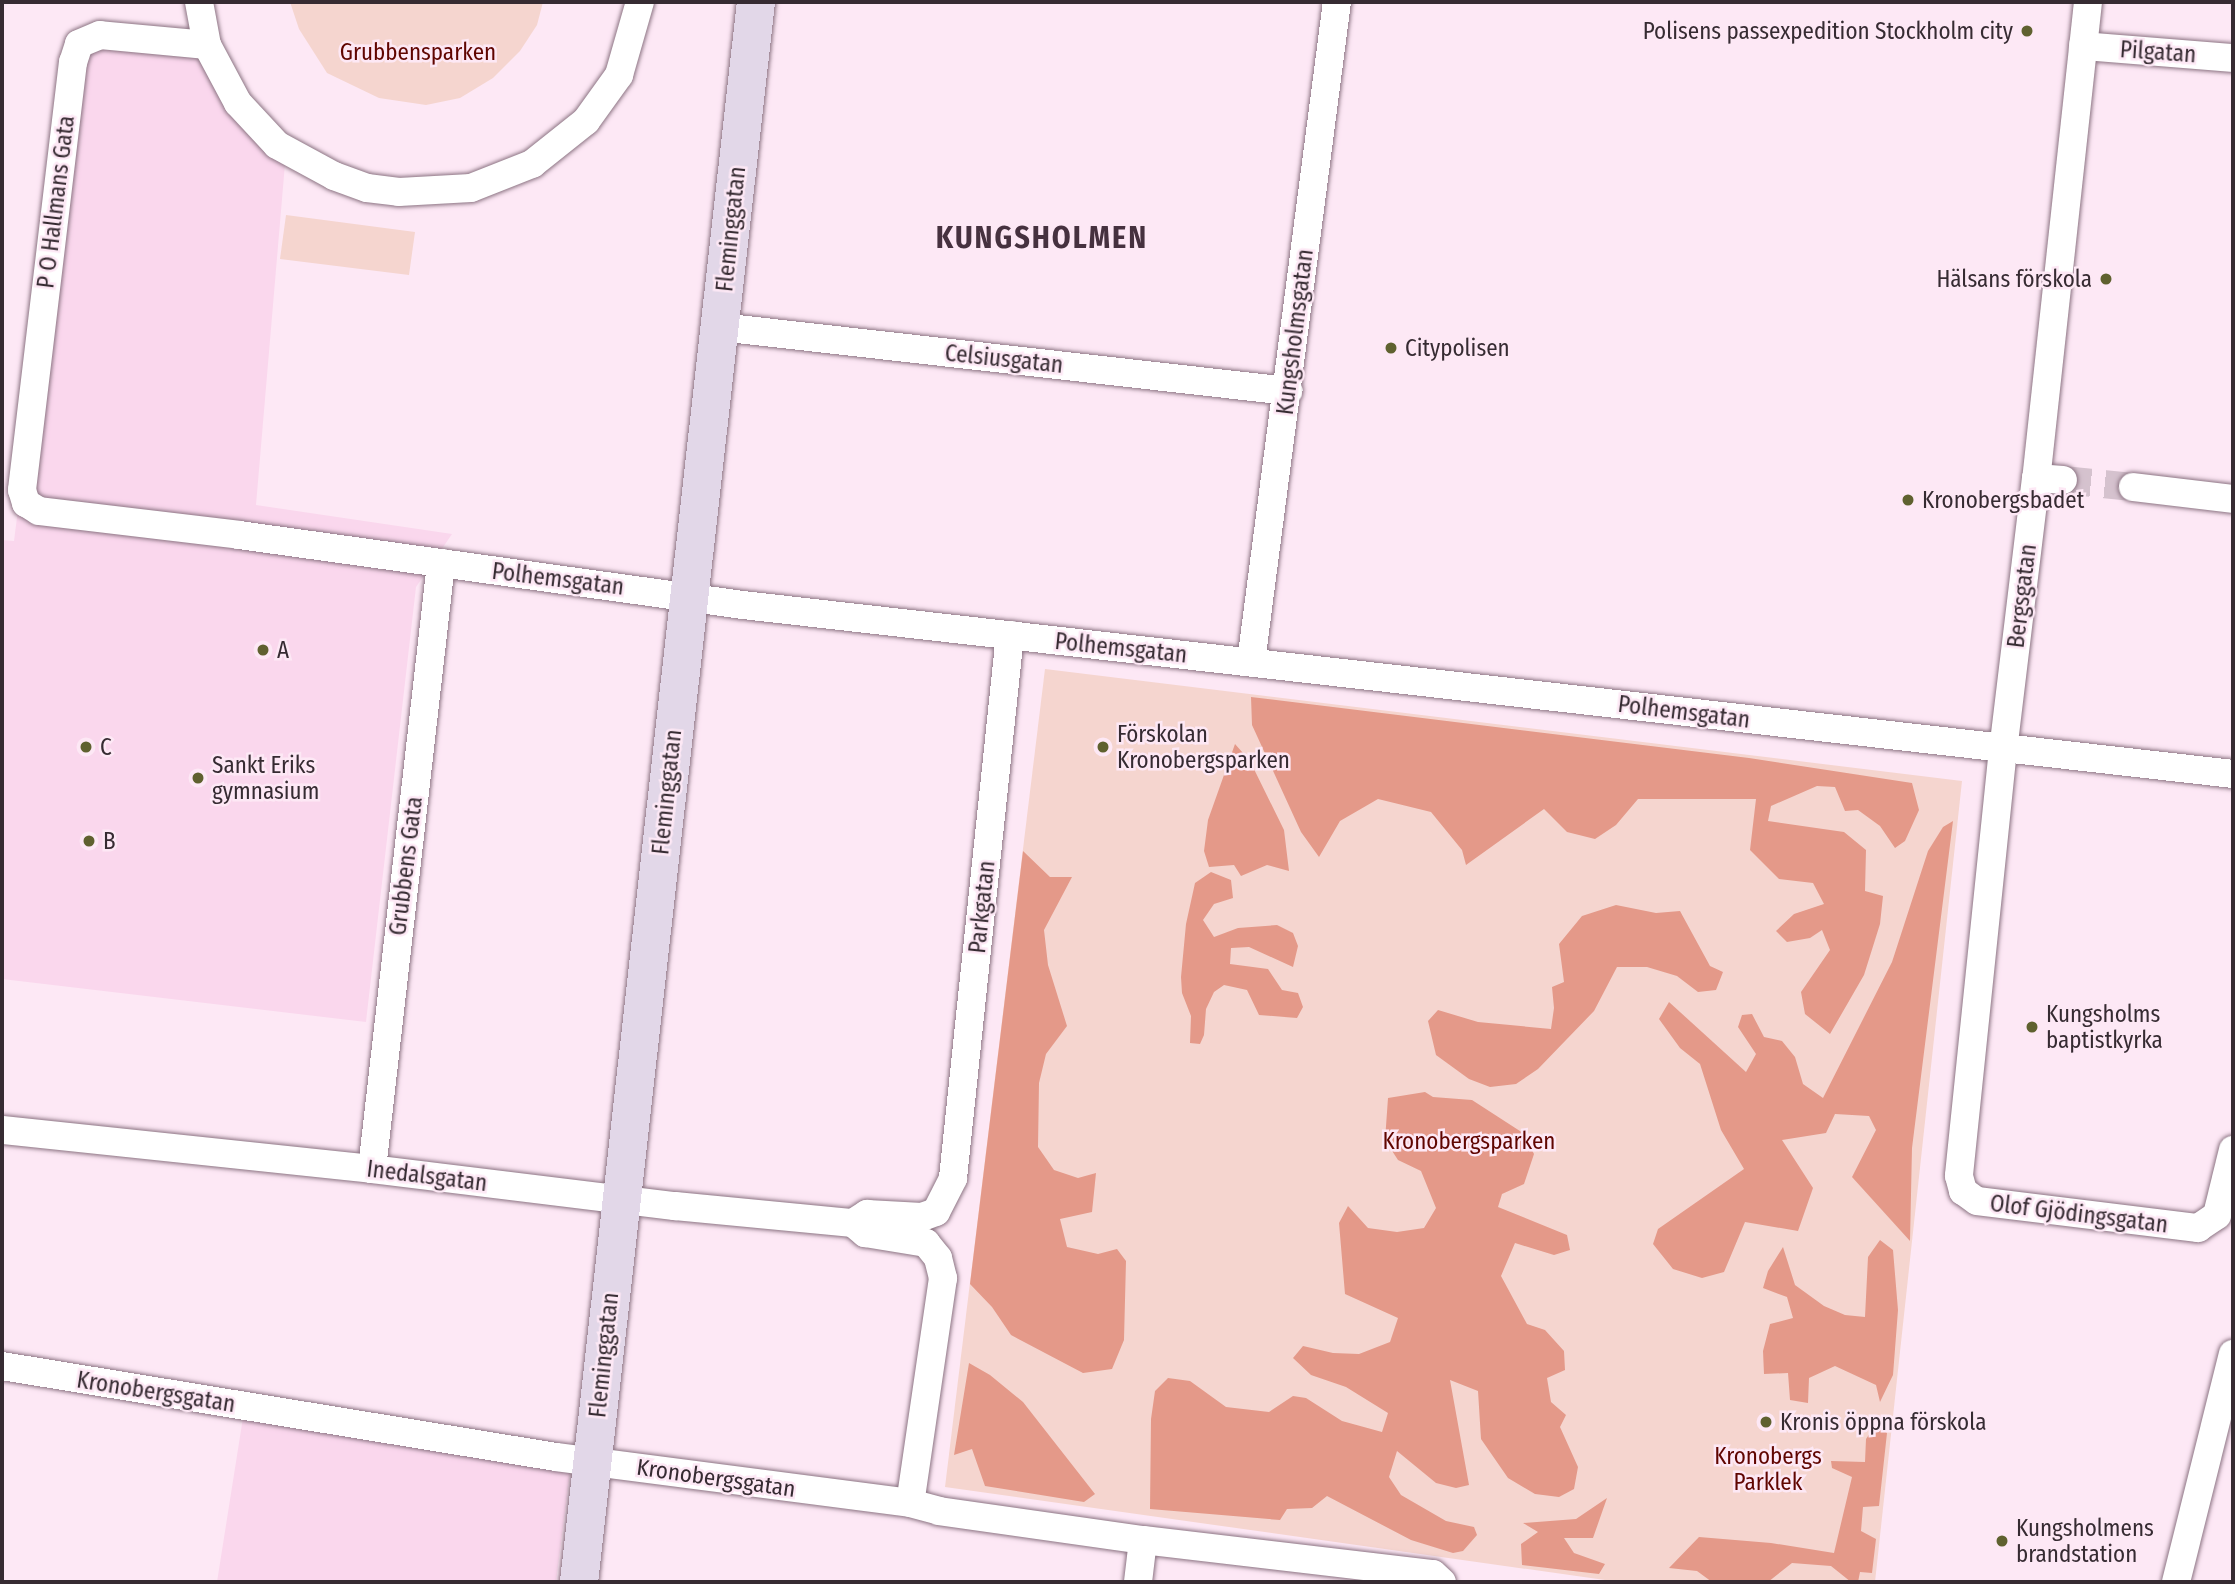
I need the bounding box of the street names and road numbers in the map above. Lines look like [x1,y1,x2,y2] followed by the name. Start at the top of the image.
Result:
[2119,36,2197,68] street label: Pilgatan
[32,114,80,290] street label: P O Hallmans Gata
[711,165,751,293] street label: Fleminggatan
[1271,248,1319,416] street label: Kungsholmsgatan
[944,339,1064,379] street label: Celsiusgatan
[2002,542,2042,650] street label: Bergsgatan
[490,557,626,601] street label: Polhemsgatan
[1053,627,1189,669] street label: Polhemsgatan
[1616,690,1752,734] street label: Polhemsgatan
[647,728,687,856] street label: Fleminggatan
[384,795,428,937] street label: Grubbens Gata
[963,859,1001,955] street label: Parkgatan
[365,1155,489,1197] street label: Inedalsgatan
[1988,1189,2170,1239] street label: Olof Gjödingsgatan
[584,1291,624,1419] street label: Fleminggatan
[75,1366,237,1418] street label: Kronobergsgatan
[635,1453,797,1503] street label: Kronobergsgatan

